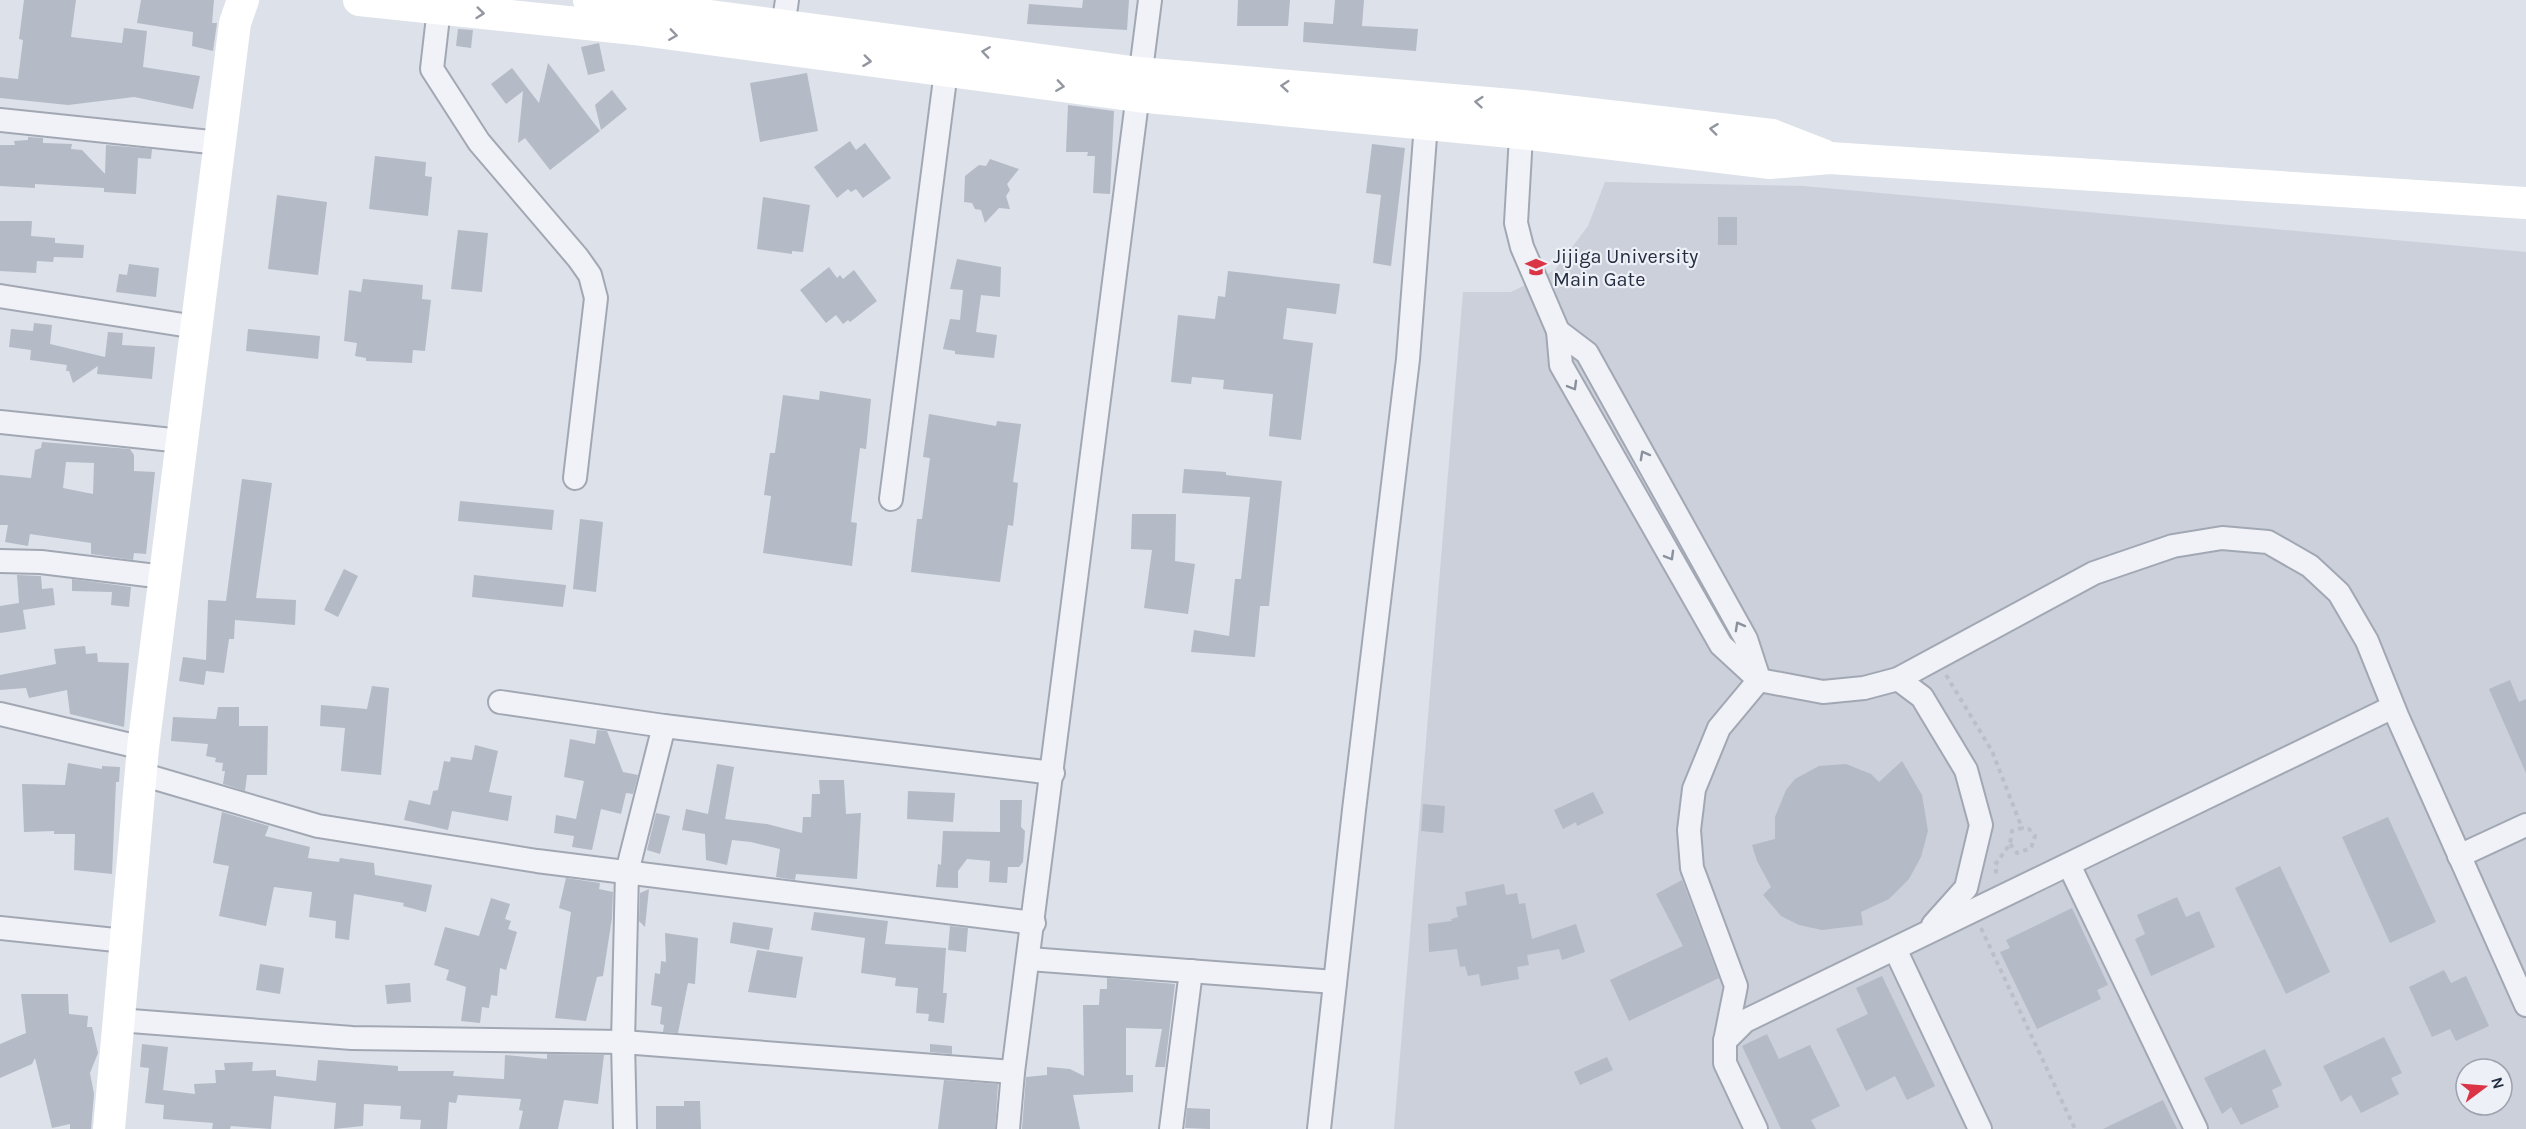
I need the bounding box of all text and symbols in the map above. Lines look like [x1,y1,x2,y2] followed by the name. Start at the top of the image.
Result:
[475,6,484,18] one-way arrow
[669,28,678,40] one-way arrow
[982,47,991,59] one-way arrow
[862,54,871,67] one-way arrow
[1055,80,1065,92] one-way arrow
[1280,80,1289,93] one-way arrow
[1474,96,1483,109] one-way arrow
[1710,123,1719,135] one-way arrow
[1553,245,1698,291] place label: Jijiga University Main Gate
[1524,255,1548,279] school or university icon: Jijiga University Main Gate
[1566,380,1577,391] one-way arrow
[1640,451,1651,461] one-way arrow
[1663,550,1674,560] one-way arrow
[1735,621,1746,632] one-way arrow
[2454,1057,2514,1117] north arrow
[2487,1075,2509,1091] text: N

